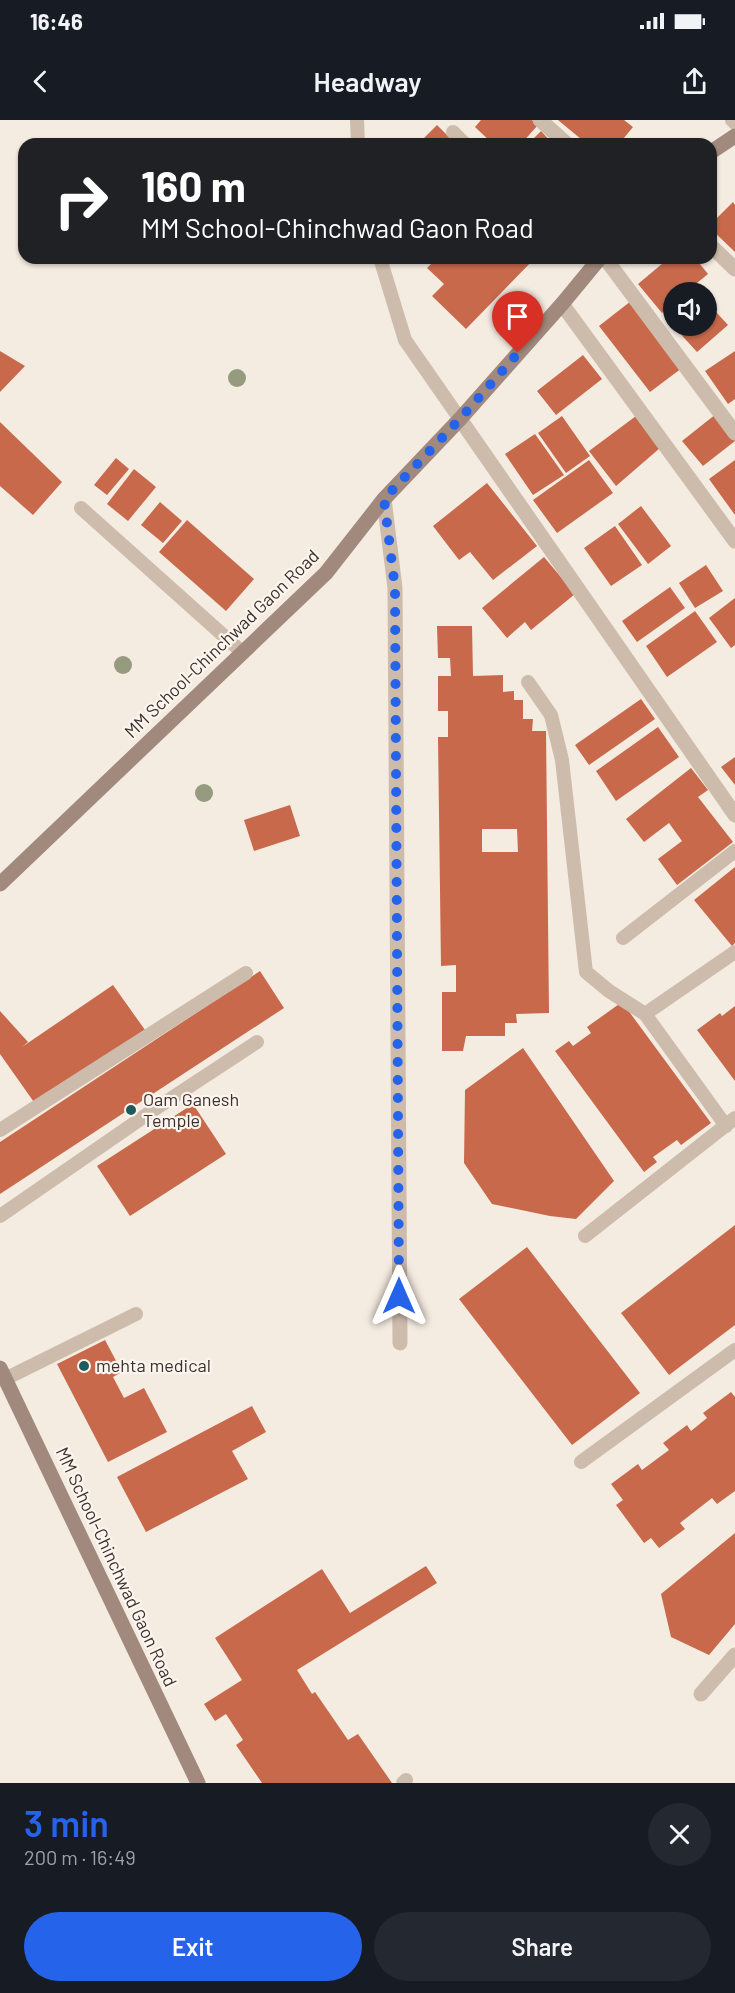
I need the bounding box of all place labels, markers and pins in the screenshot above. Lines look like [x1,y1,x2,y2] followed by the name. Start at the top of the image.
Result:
[492,291,543,353] pin
[143,1088,239,1131] place label: Oam Ganesh Temple
[124,1103,138,1117] marker: Oam Ganesh Temple
[96,1354,211,1376] place label: mehta medical
[77,1359,91,1373] marker: mehta medical

